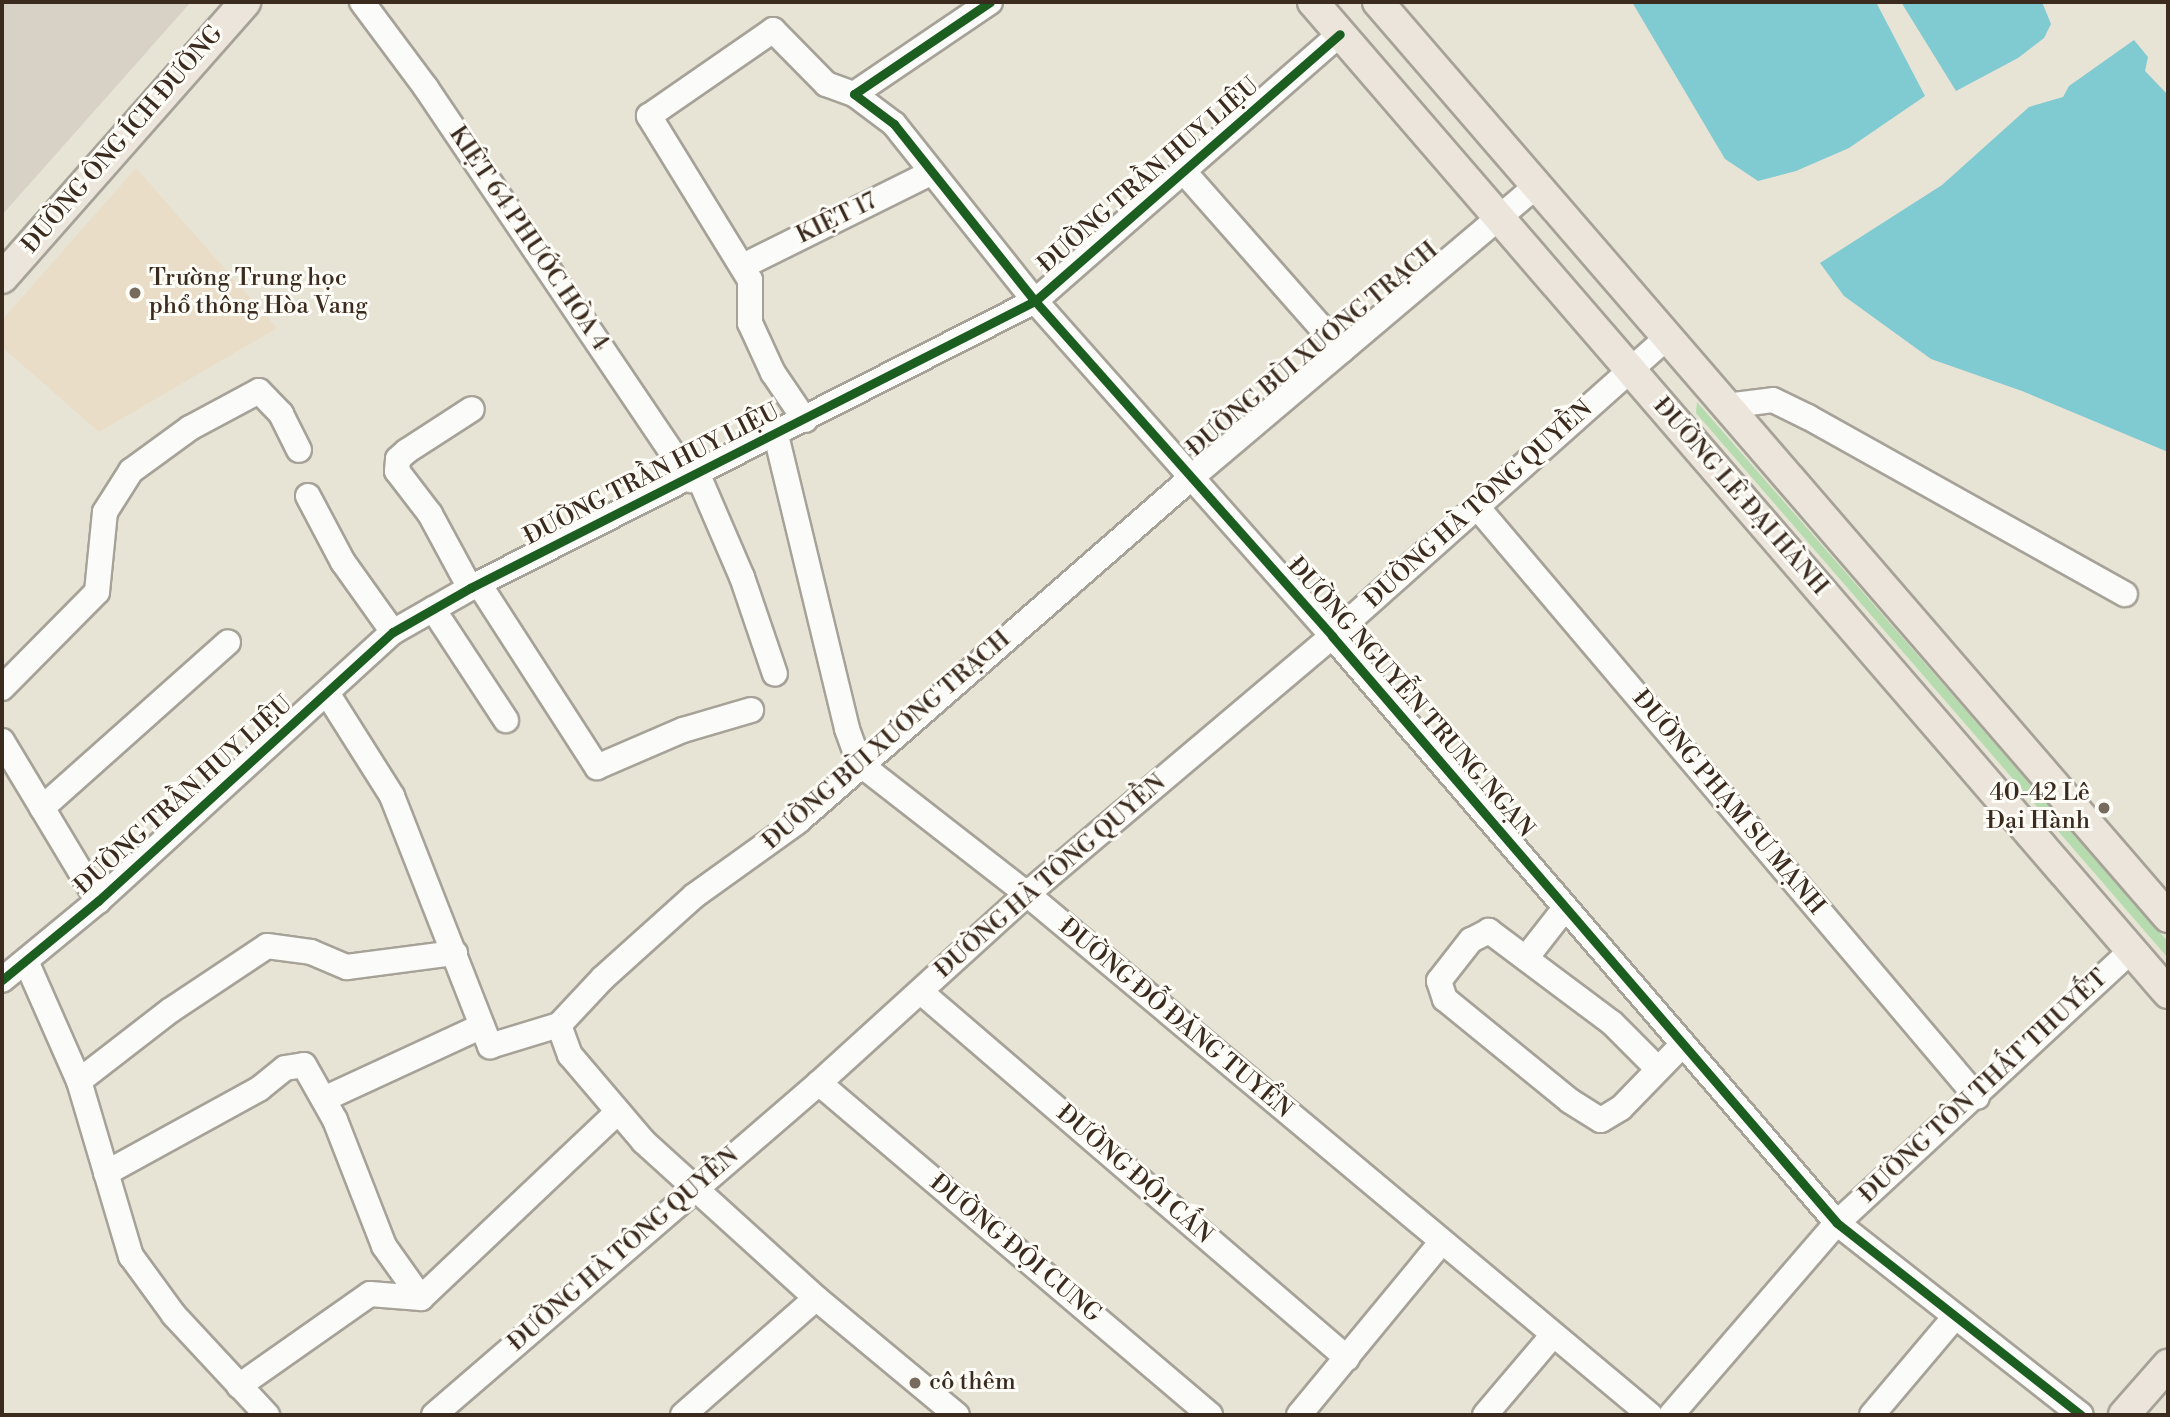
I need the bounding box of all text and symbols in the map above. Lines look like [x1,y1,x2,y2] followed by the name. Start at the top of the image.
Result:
[16,20,230,260] street label: ĐƯỜNG ÔNG ÍCH ĐƯỜNG
[1033,72,1265,280] street label: ĐƯỜNG TRẦN HUY LIỆU
[442,121,614,357] street label: KIỆT 64 PHƯỚC HÒA 4
[792,187,882,251] street label: KIỆT 17
[1182,237,1444,463] street label: ĐƯỜNG BÙI XƯƠNG TRẠCH
[149,265,368,321] place label: Trường Trung học phổ thông Hòa Vang
[127,285,143,301] marker: Trường Trung học phổ thông Hòa Vang
[1646,392,1834,602] street label: ĐƯỜNG LÊ ĐẠI HÀNH
[1359,395,1599,615] street label: ĐƯỜNG HÀ TÔNG QUYỀN
[519,398,785,552] street label: ĐƯỜNG TRẦN HUY LIỆU
[1281,552,1539,844] street label: ĐƯỜNG NGUYỄN TRUNG NGẠN
[757,626,1017,856] street label: ĐƯỜNG BÙI XƯƠNG TRẠCH
[1626,685,1830,921] street label: ĐƯỜNG PHẠM SƯ MẠNH
[69,691,299,901] street label: ĐƯỜNG TRẦN HUY LIỆU
[930,769,1172,985] street label: ĐƯỜNG HÀ TÔNG QUYỀN
[1986,780,2090,836] place label: 40-42 Lê Đại Hành
[2096,800,2112,816] marker: 40-42 Lê Đại Hành
[1053,913,1297,1125] street label: ĐƯỜNG ĐỖ ĐĂNG TUYỂN
[1854,964,2114,1210] street label: ĐƯỜNG TÔN THẤT THUYẾT
[1050,1099,1218,1251] street label: ĐƯỜNG ĐỘI CẤN
[503,1142,745,1358] street label: ĐƯỜNG HÀ TÔNG QUYỀN
[923,1169,1107,1329] street label: ĐƯỜNG ĐỘI CUNG
[929,1369,1016,1397] place label: cô thêm
[907,1375,923,1391] marker: cô thêm

